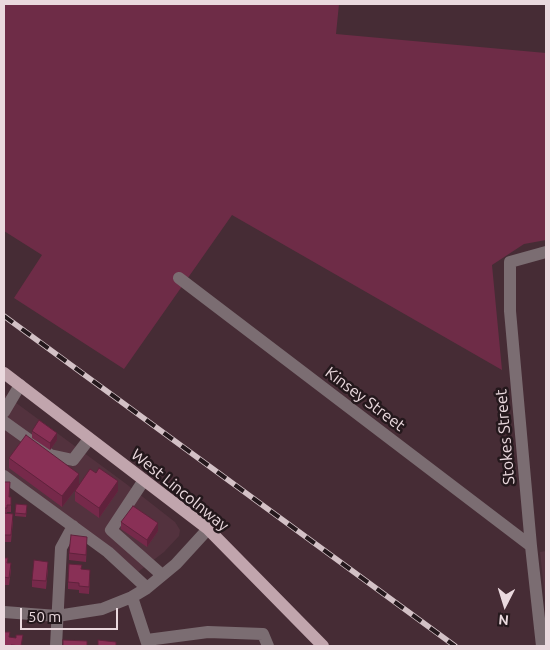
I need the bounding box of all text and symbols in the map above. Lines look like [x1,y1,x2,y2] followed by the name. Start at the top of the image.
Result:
[321,363,409,435] street label: Kinsey Street
[491,388,519,486] street label: Stokes Street
[127,445,233,535] street label: West Lincolnway
[480,580,530,630] north arrow
[22,598,120,630] scale bar
[28,608,61,625] text: 50 m
[498,612,510,628] text: N

